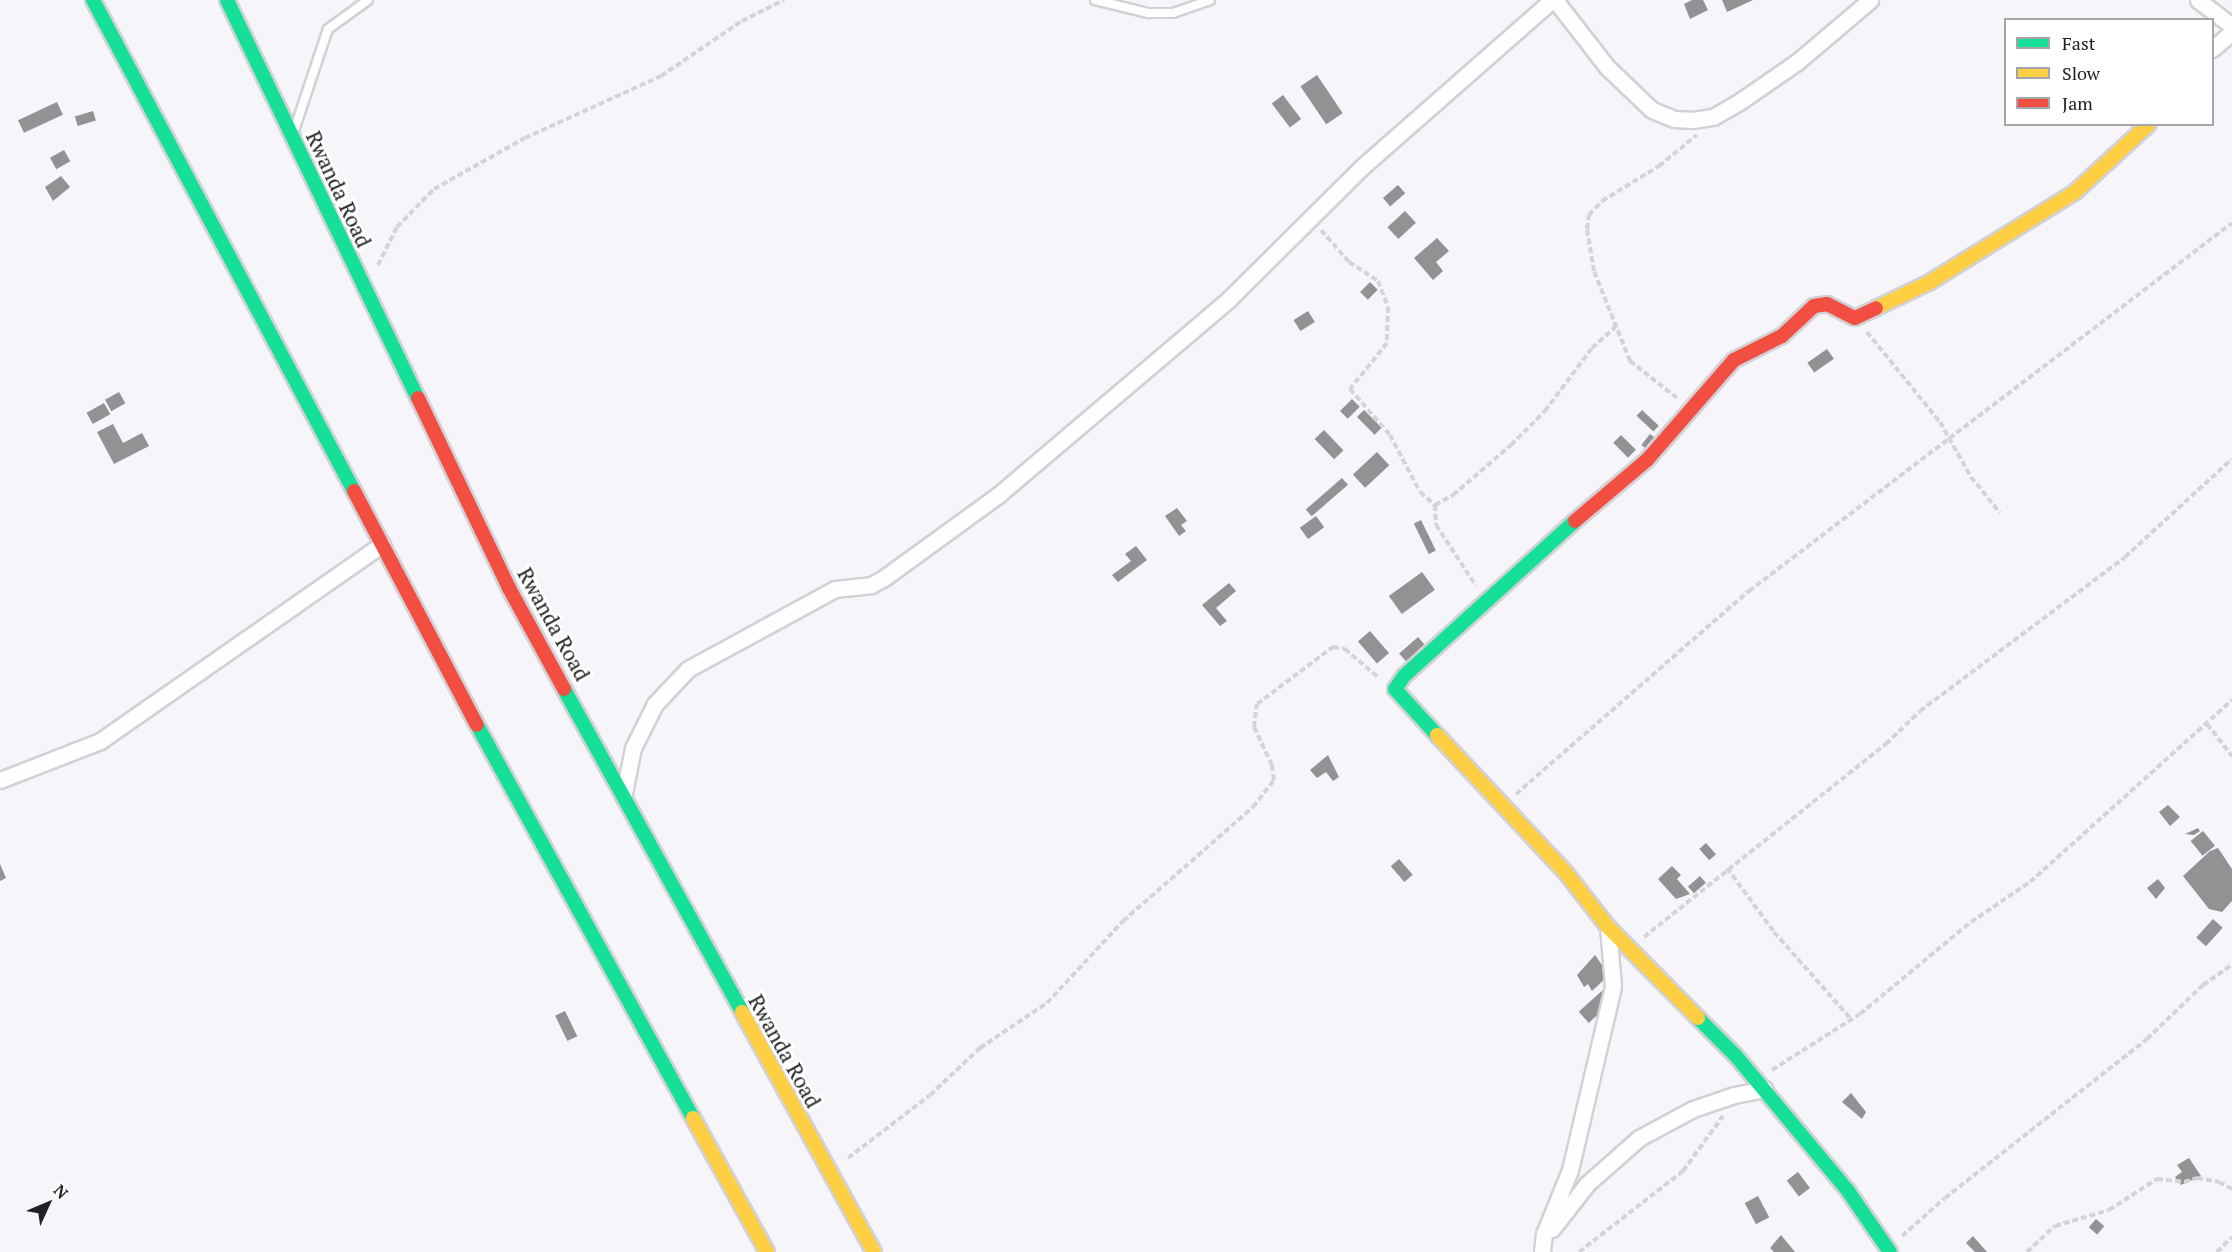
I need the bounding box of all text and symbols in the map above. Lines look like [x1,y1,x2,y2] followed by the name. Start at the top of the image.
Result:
[2004,18,2214,126] legend
[2062,31,2095,55] text: Fast
[2062,61,2100,85] text: Slow
[2062,91,2093,115] text: Jam
[301,127,377,251] street label: Rwanda Road
[513,563,595,685] street label: Rwanda Road
[744,990,826,1112] street label: Rwanda Road
[18,1174,78,1234] north arrow
[49,1179,73,1203] text: N

